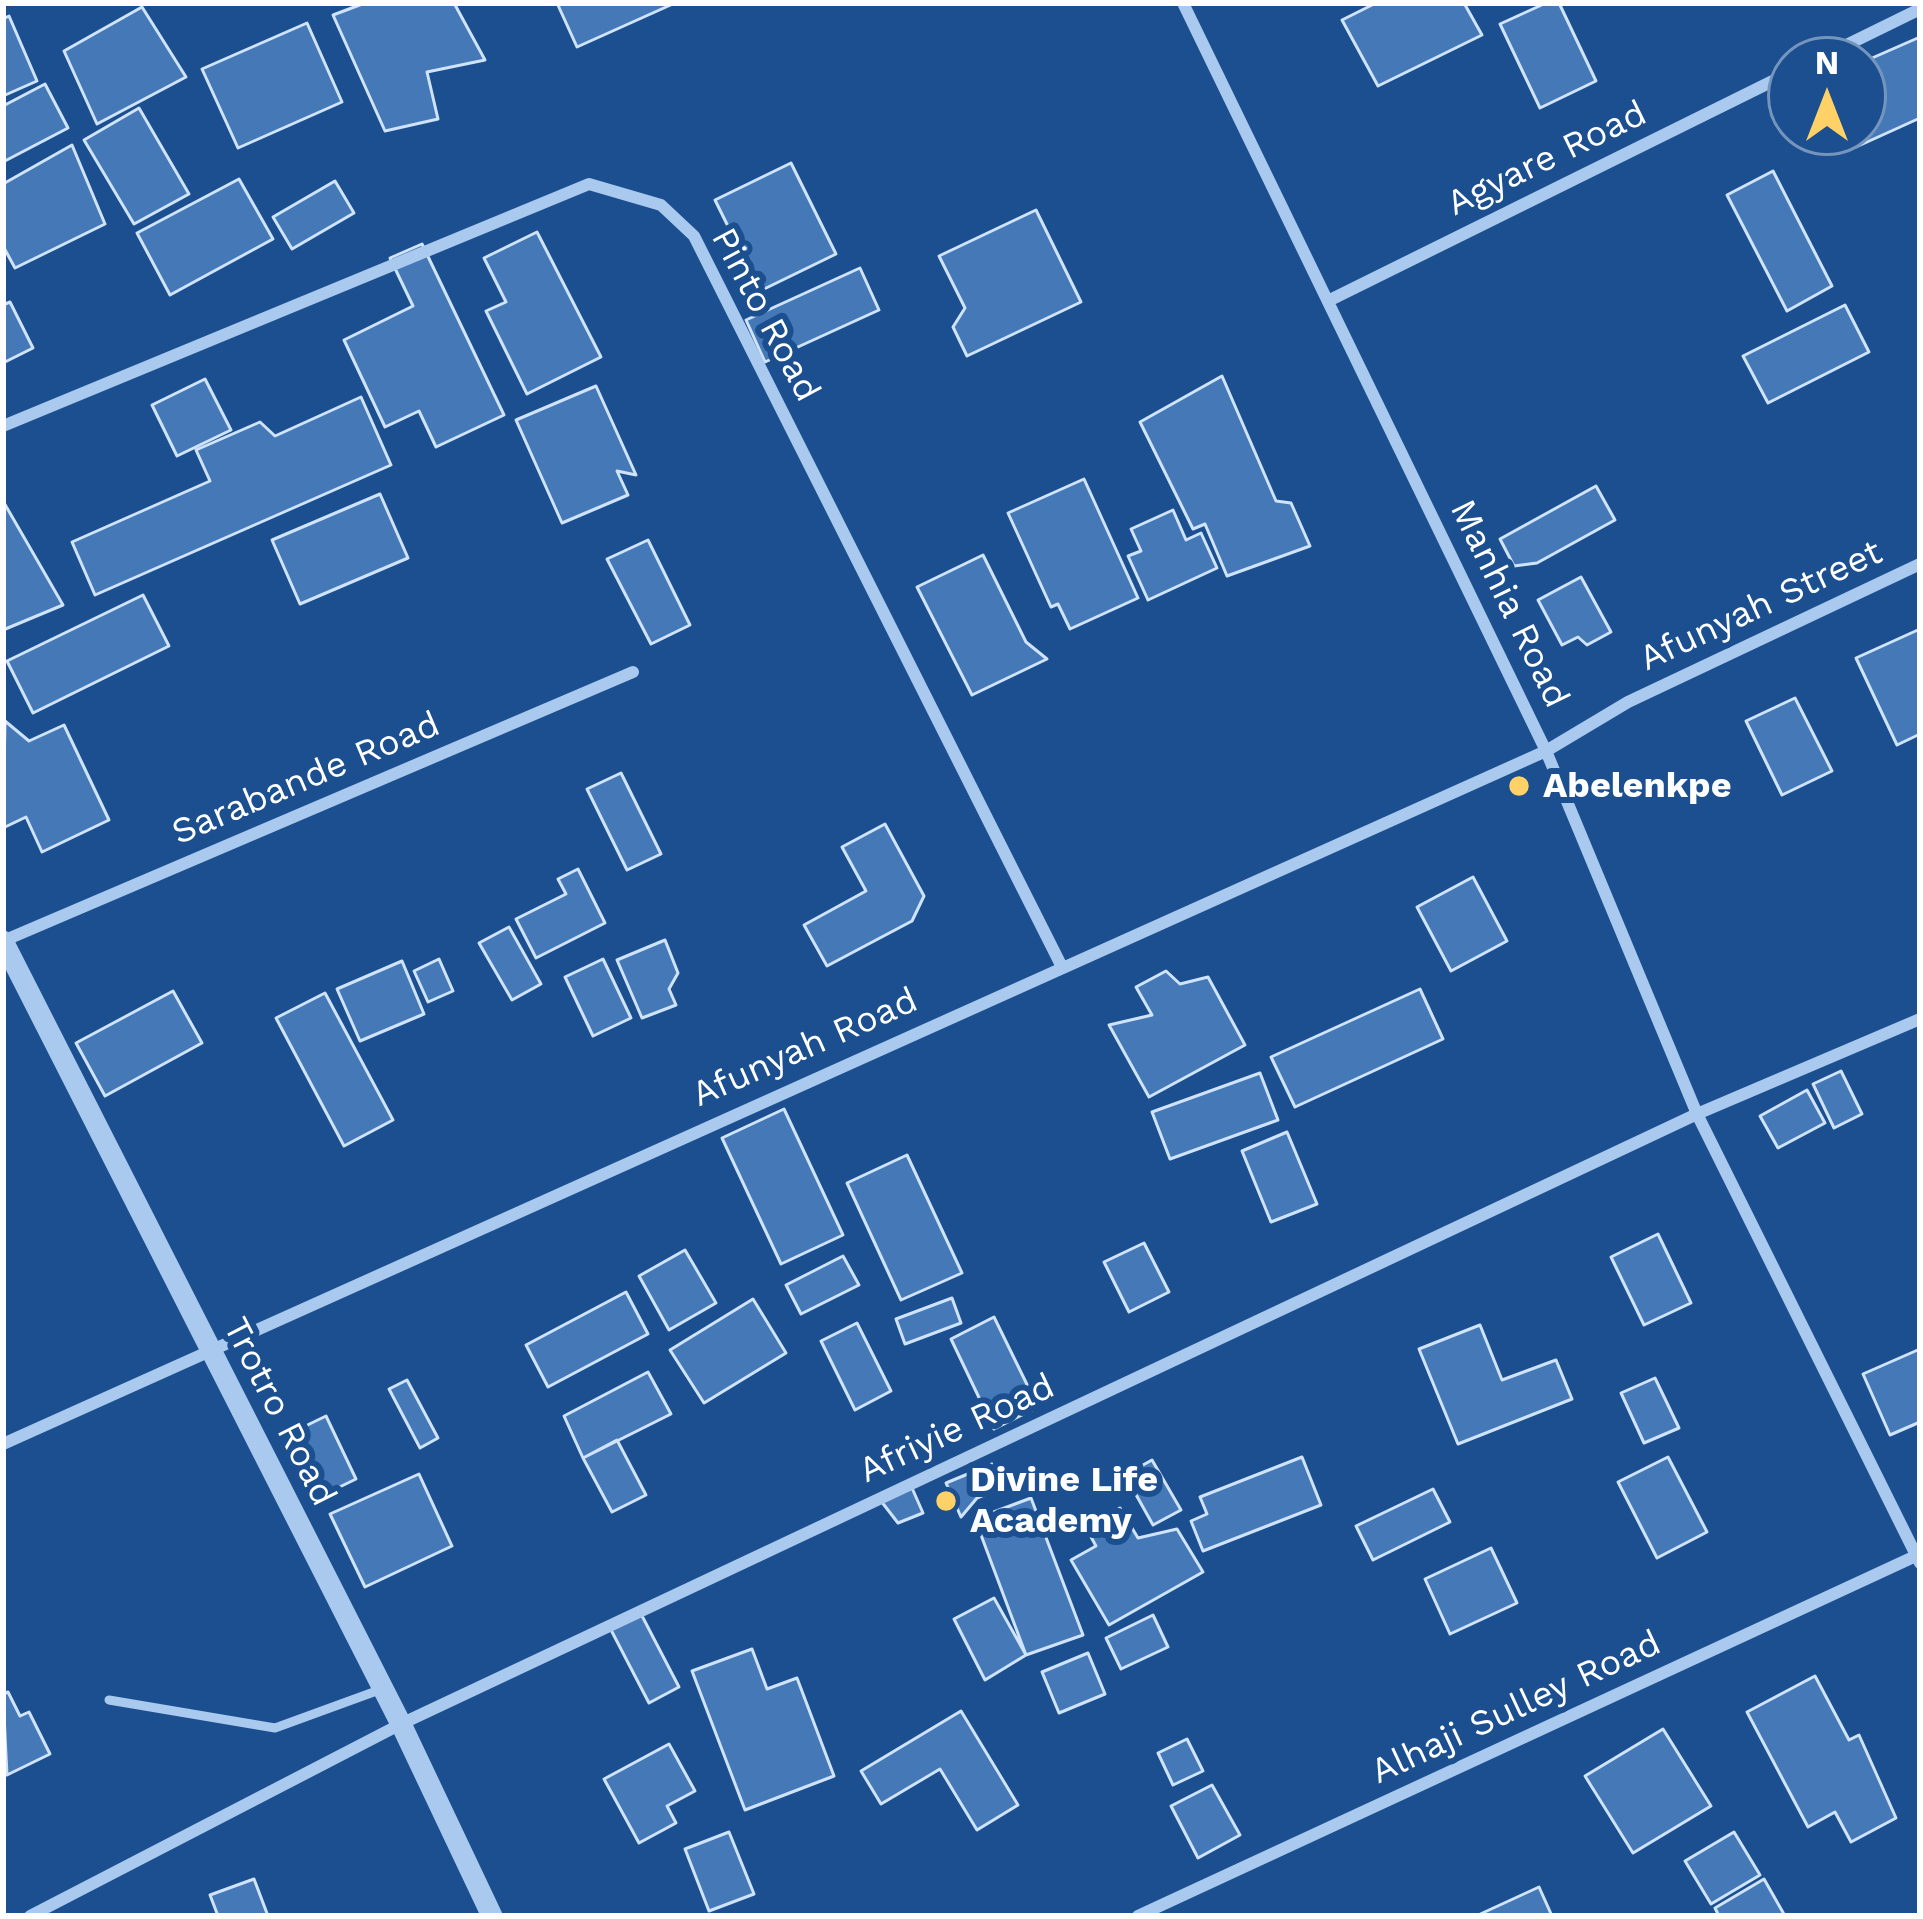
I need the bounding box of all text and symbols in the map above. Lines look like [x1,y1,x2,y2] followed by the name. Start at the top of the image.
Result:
[1767,36,1887,156] north arrow
[1815,43,1839,82] text: N
[1440,92,1654,226] street label: Agyare Road
[701,221,829,409] street label: Pinto Road
[1440,493,1578,715] street label: Manhia Road
[1633,531,1889,681] street label: Afunyah Street
[166,703,446,855] street label: Sarabande Road
[1543,764,1732,808] place label: Abelenkpe
[1506,773,1532,799] marker: Abelenkpe
[686,979,924,1117] street label: Afunyah Road
[213,1311,345,1513] street label: Trotro Road
[853,1365,1061,1493] street label: Afriyie Road
[970,1458,1158,1543] place label: Divine Life Academy
[933,1488,959,1514] marker: Divine Life Academy
[1364,1622,1668,1794] street label: Alhaji Sulley Road

